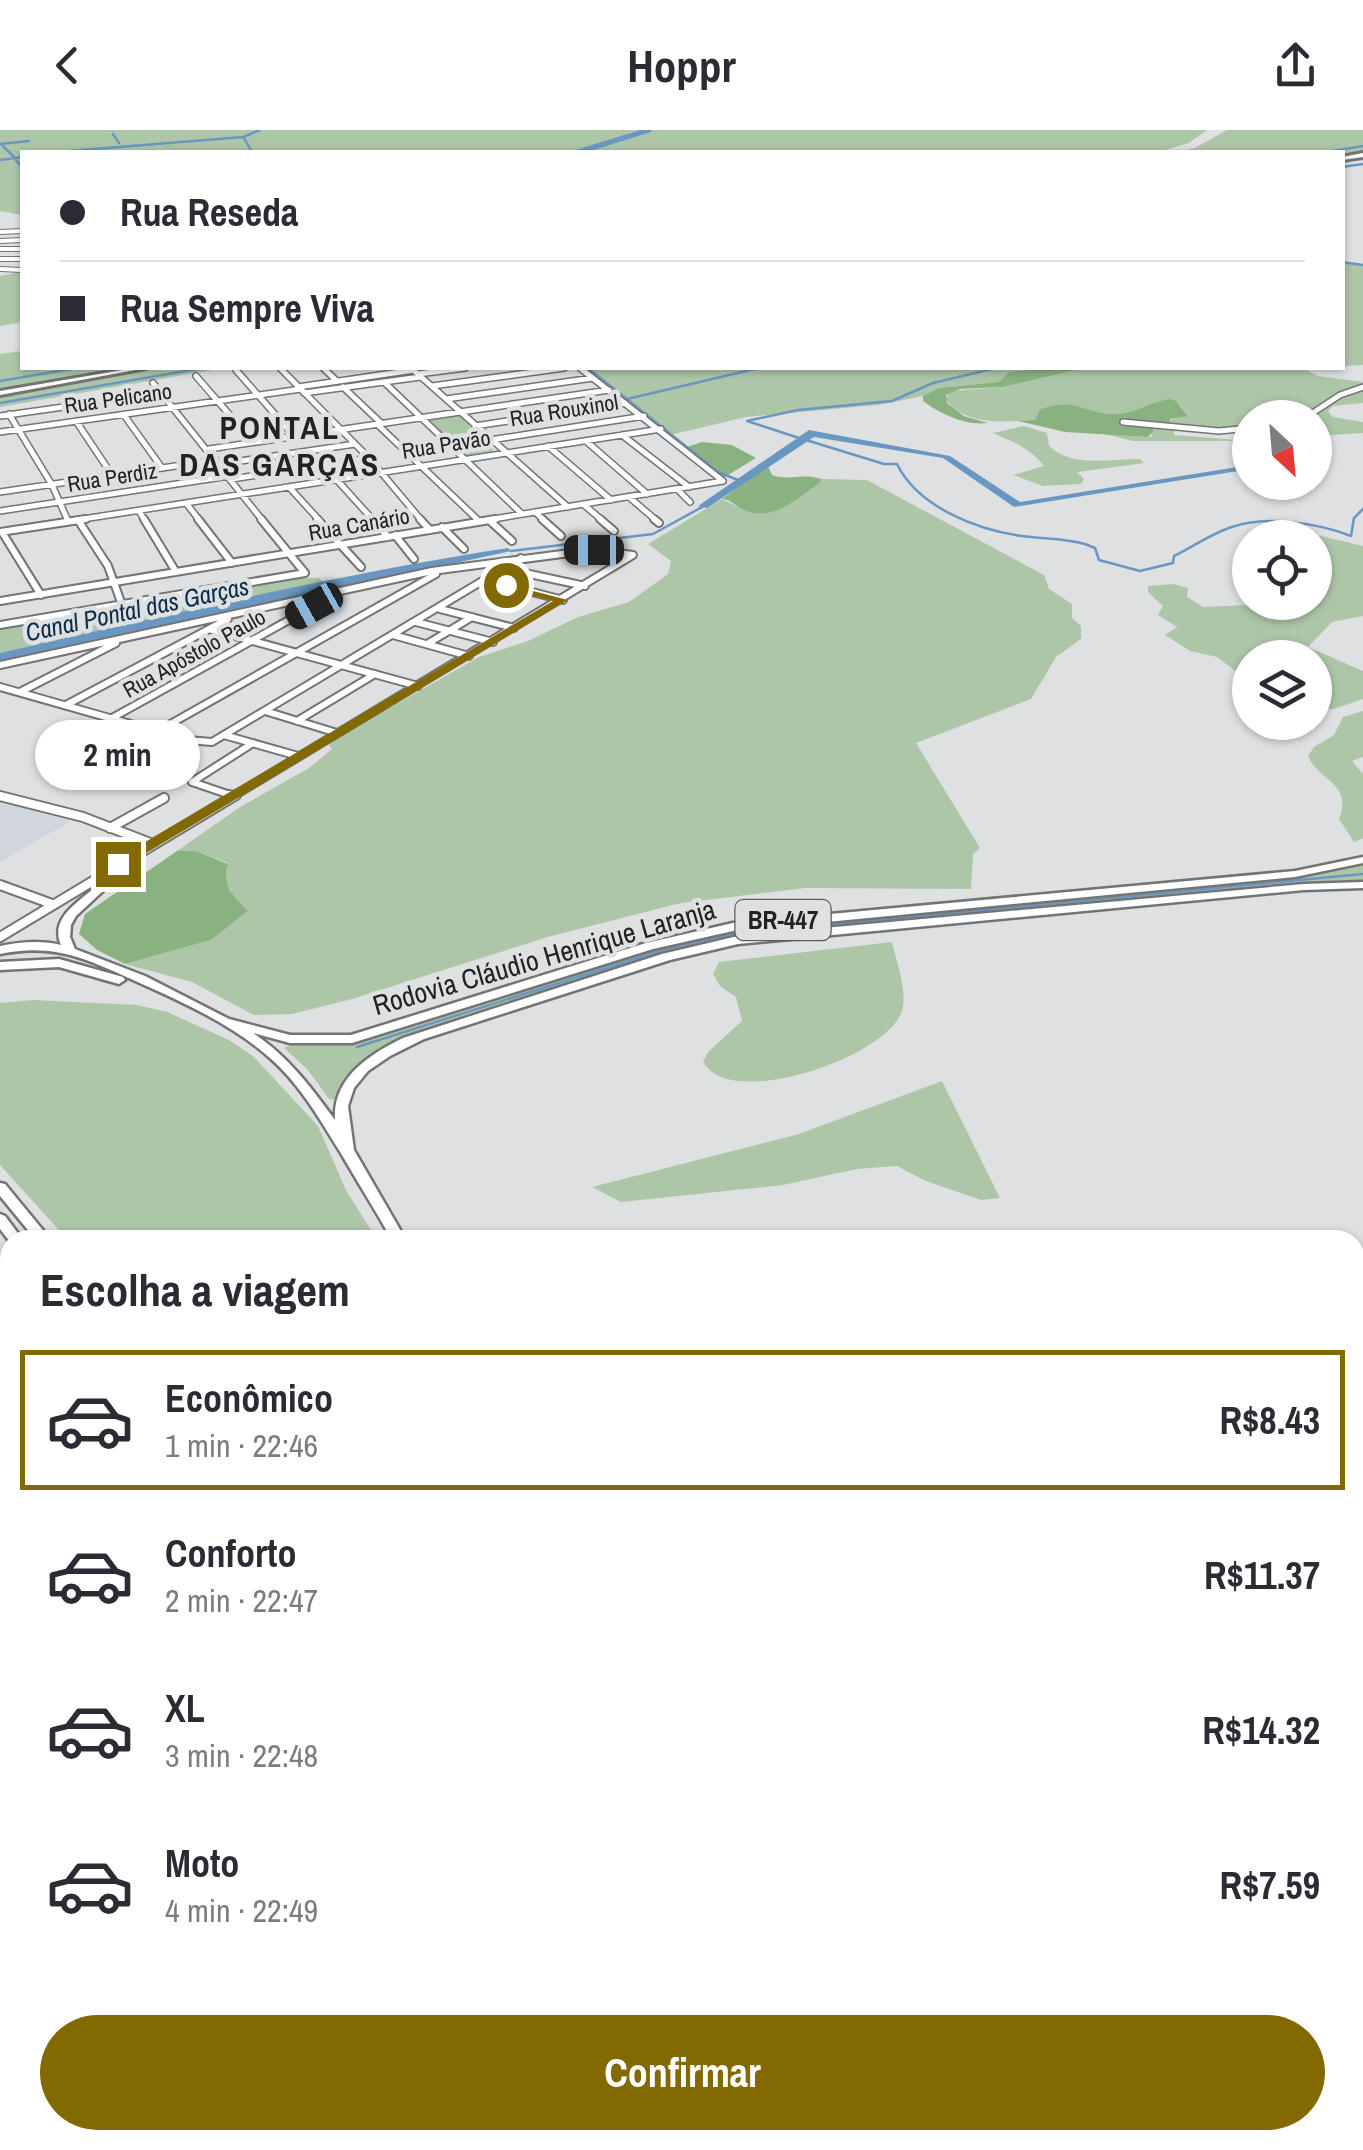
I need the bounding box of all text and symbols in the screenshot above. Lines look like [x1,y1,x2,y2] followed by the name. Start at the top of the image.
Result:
[627,35,736,96] text: Hoppr
[40,38,95,93] icon: back
[1268,38,1323,93] icon: share
[120,187,298,238] text: Rua Reseda
[120,283,374,334] text: Rua Sempre Viva
[62,376,174,420] street label: Rua Pelicano
[508,387,620,433] street label: Rua Rouxinol
[1232,400,1332,500] north arrow
[1232,400,1332,740] map controls
[179,406,381,486] district label: PONTAL DAS GARÇAS
[400,422,492,466] street label: Rua Pavão
[65,455,159,499] street label: Rua Perdiz
[306,500,412,548] street label: Rua Canário
[1232,520,1332,620] button: locate
[564,535,624,565] car
[484,563,529,608] route start
[22,569,252,649] water label: Canal Pontal das Garças
[280,578,348,634] car
[117,601,271,705] street label: Rua Apóstolo Paulo
[1232,640,1332,740] button: layers
[36,719,200,789] callout: 2 min
[83,733,152,776] text: 2 min
[96,842,141,887] route end
[368,890,720,1024] street label: Rodovia Cláudio Henrique Laranja
[736,900,830,940] road number: BR-447
[40,1259,350,1320] text: Escolha a viagem
[165,1373,333,1424] text: Econômico
[45,1375,135,1465] icon: car
[1220,1395,1320,1446] text: R$8.43
[165,1424,318,1467] text: 1 min · 22:46
[165,1528,297,1579] text: Conforto
[45,1530,135,1620] icon: car
[1204,1550,1320,1601] text: R$11.37
[165,1579,318,1622] text: 2 min · 22:47
[165,1683,205,1734] text: XL
[45,1685,135,1775] icon: car
[1202,1705,1320,1756] text: R$14.32
[165,1734,318,1777] text: 3 min · 22:48
[165,1838,239,1889] text: Moto
[45,1840,135,1930] icon: car
[1220,1860,1320,1911] text: R$7.59
[165,1889,318,1932] text: 4 min · 22:49
[40,2015,1325,2130] button: Confirmar

